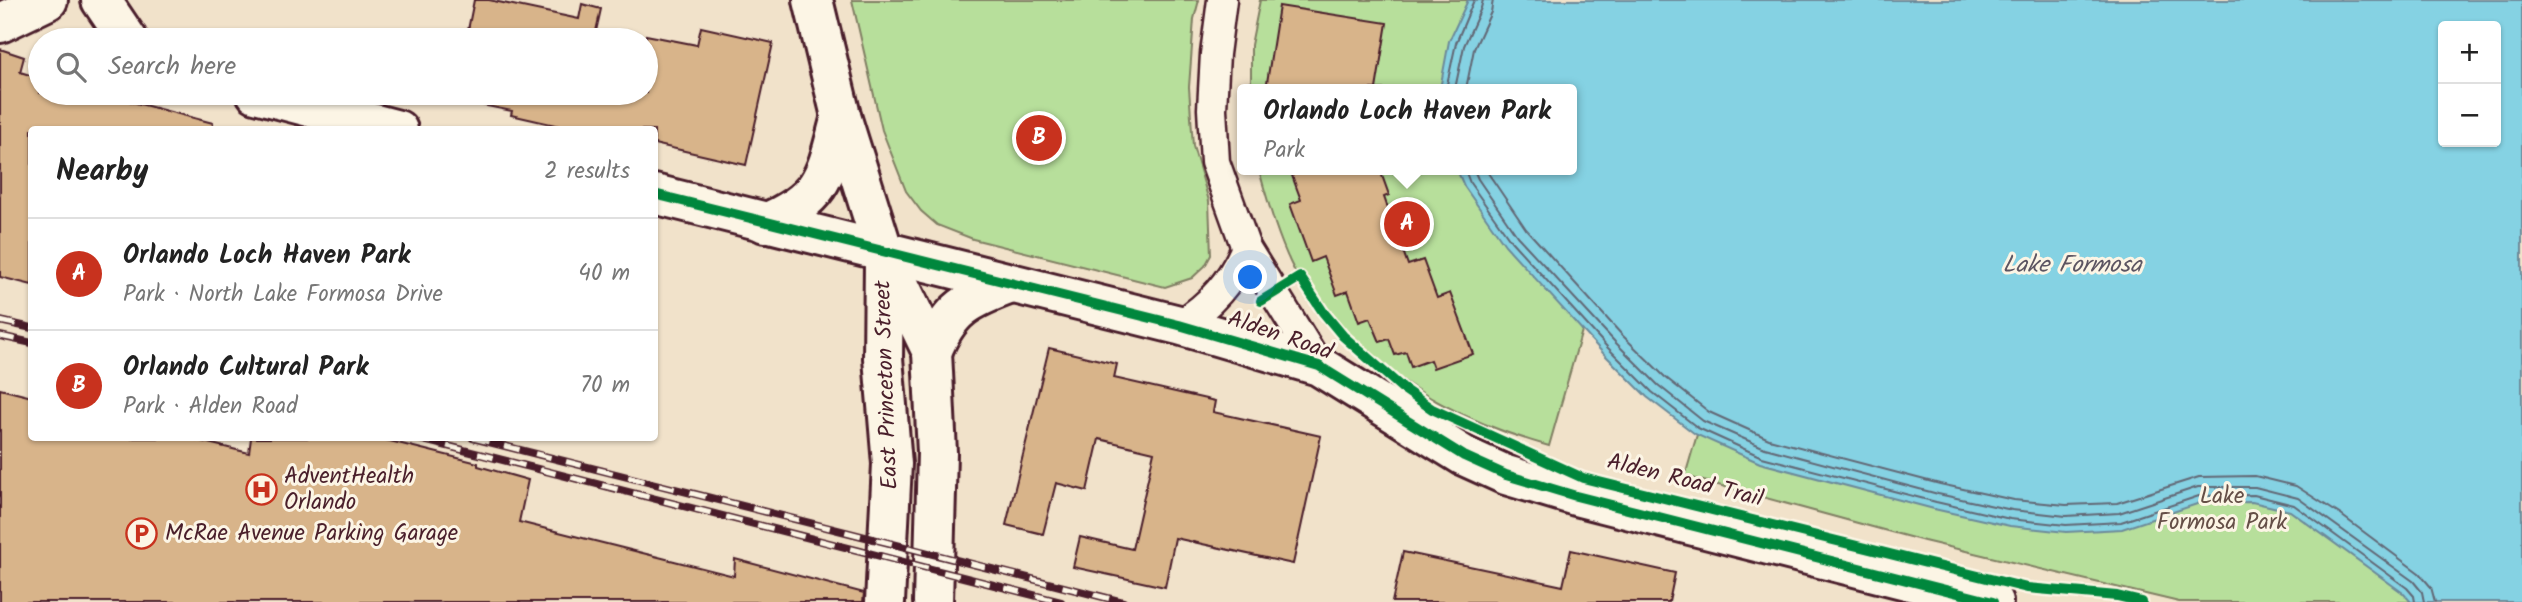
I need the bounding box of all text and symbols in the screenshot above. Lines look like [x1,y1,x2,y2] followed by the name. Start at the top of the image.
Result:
[2438,21,2501,147] map controls
[2438,21,2501,84] button: +
[28,28,658,105] search box
[108,46,236,88] text: Search here
[52,48,90,86] icon: search
[1237,84,1577,175] popup
[2438,84,2501,147] button: −
[1263,91,1551,133] text: Orlando Loch Haven Park
[1016,112,1062,164] pin: B
[1263,133,1305,169] text: Park
[56,148,148,196] text: Nearby
[544,154,630,190] text: 2 results
[1384,198,1430,250] pin: A
[123,235,410,277] text: Orlando Loch Haven Park
[2003,246,2143,285] water label: Lake Formosa
[72,256,86,292] text: A
[578,256,630,292] text: 40 m
[1233,260,1267,294] your location
[123,277,443,313] text: Park · North Lake Formosa Drive
[865,278,909,490] street label: East Princeton Street
[1223,301,1338,371] street label: Alden Road
[123,347,368,389] text: Orlando Cultural Park
[72,368,86,404] text: B
[580,368,630,404] text: 70 m
[123,389,298,425] text: Park · Alden Road
[1603,444,1767,518] street label: Alden Road Trail
[284,459,414,521] place label: AdventHealth Orlando
[244,473,278,507] hospital icon: AdventHealth Orlando
[2157,479,2287,541] park label: Lake Formosa Park
[165,516,458,552] place label: McRae Avenue Parking Garage
[125,517,159,551] parking icon: McRae Avenue Parking Garage

